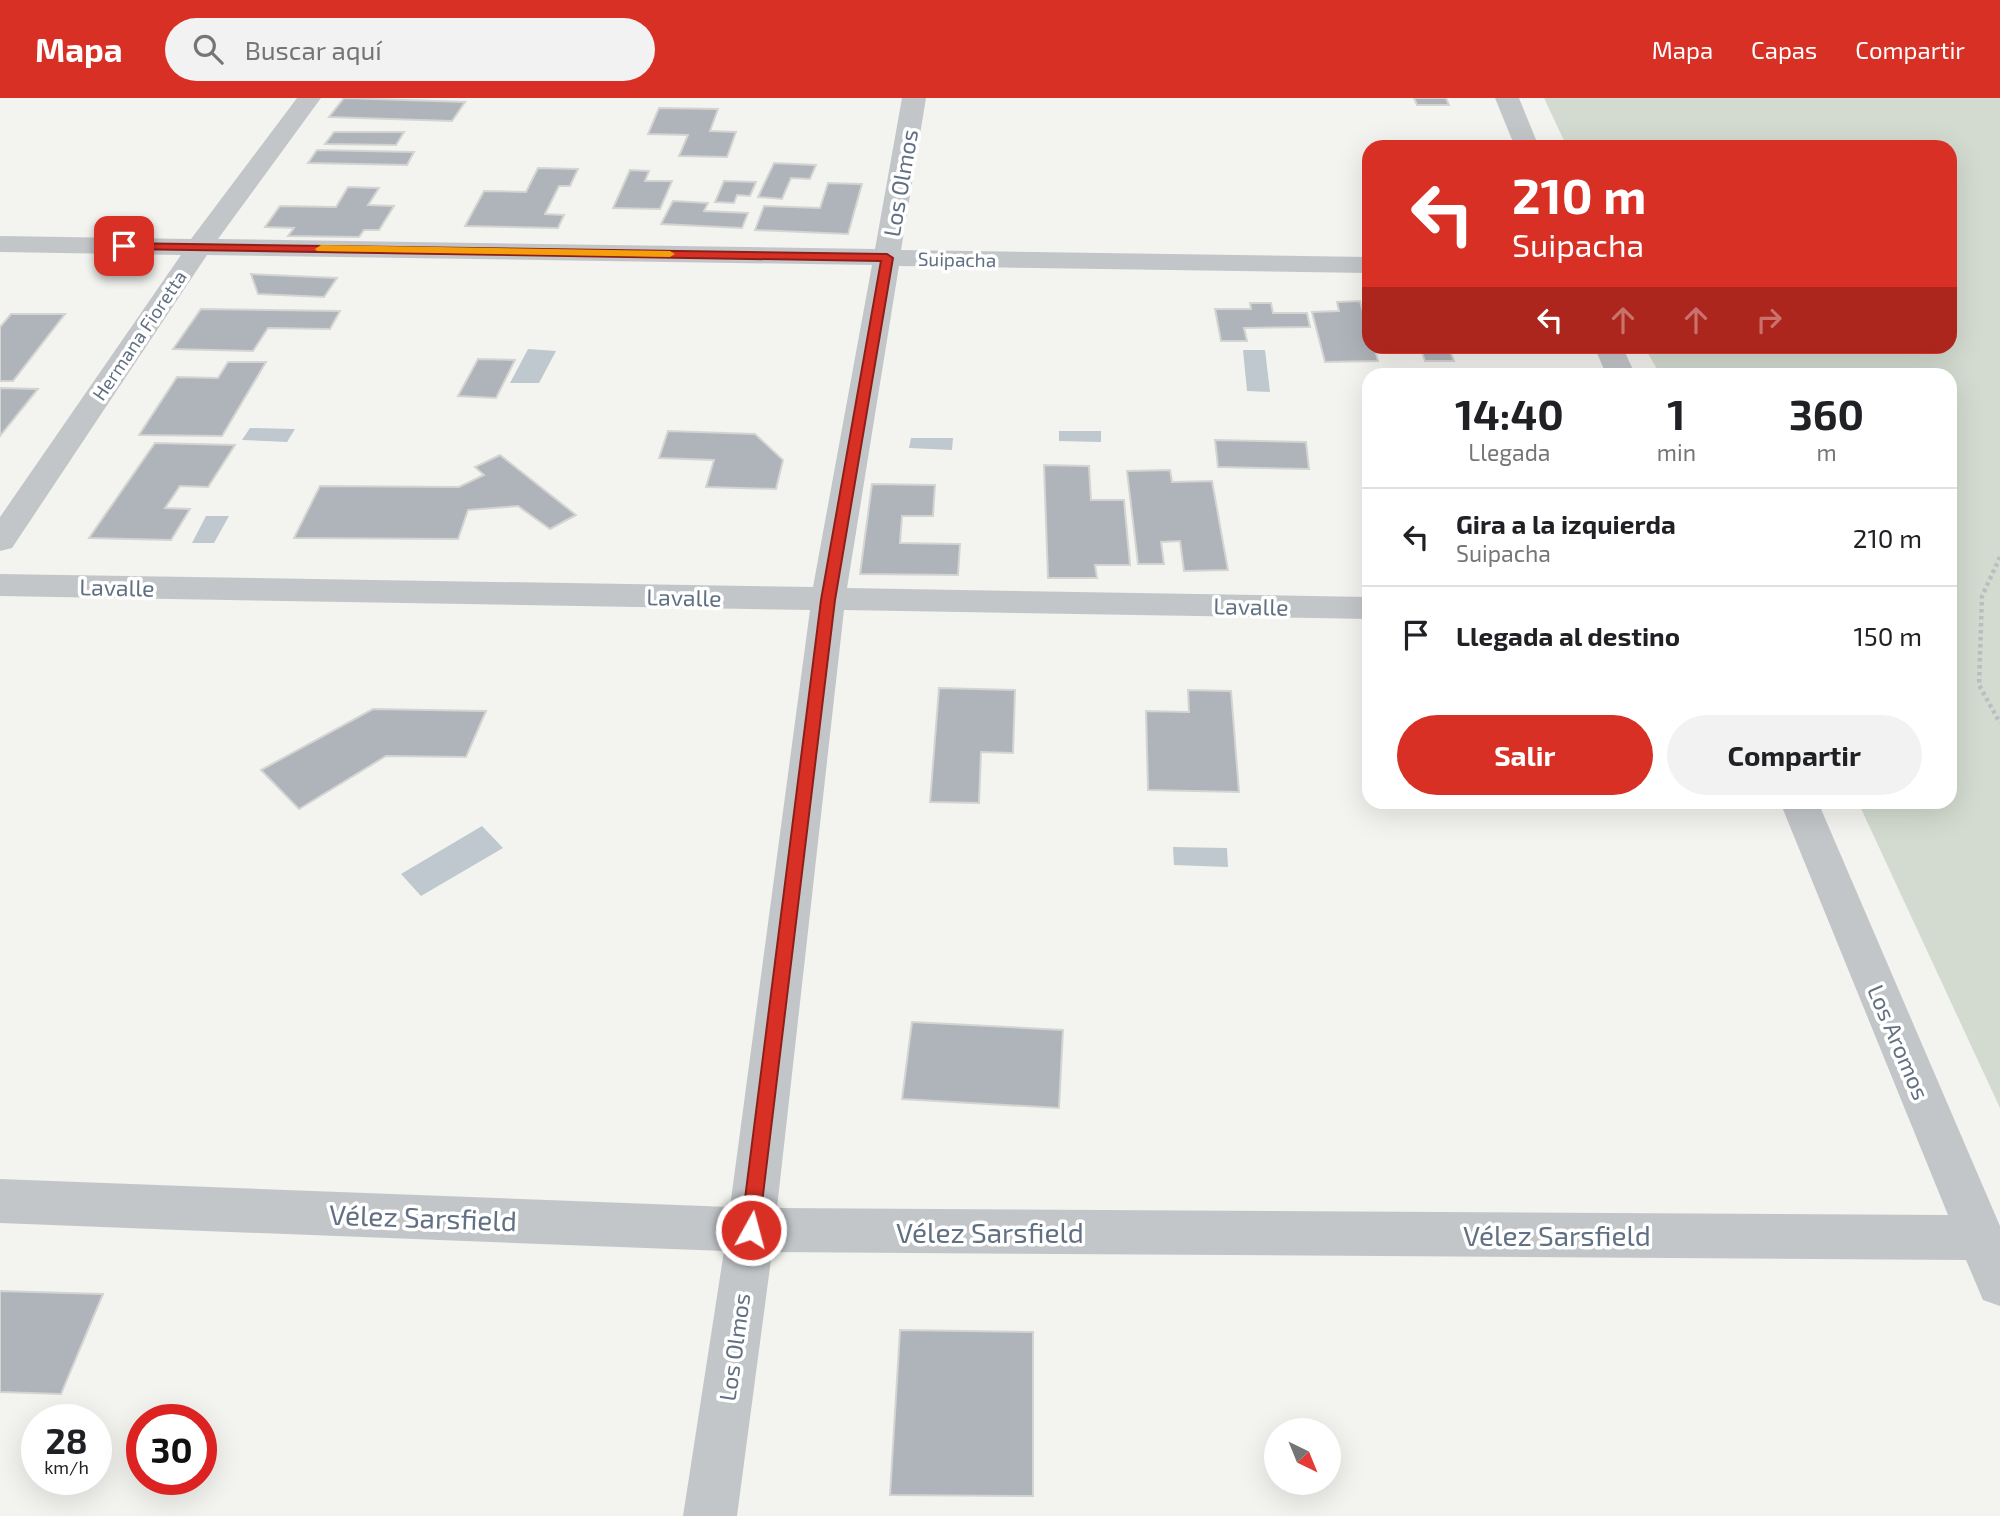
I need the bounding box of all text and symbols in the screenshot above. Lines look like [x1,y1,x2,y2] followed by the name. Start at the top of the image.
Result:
[165,18,655,81] search box
[35,29,123,69] text: Mapa
[189,30,227,68] icon: search
[245,34,382,65] text: Buscar aquí
[1652,35,1713,64] text: Mapa
[1751,35,1817,64] text: Capas
[1855,35,1965,64] text: Compartir
[877,127,923,239] street label: Los Olmos
[1512,165,1646,224] text: 210 m
[1397,168,1488,259] icon: left
[94,216,154,276] pin
[1512,225,1644,263] text: Suipacha
[105,227,143,265] icon: arrive
[918,247,996,271] street label: Suipacha
[87,266,191,404] street label: Hermana Fioretta
[1531,301,1569,339] icon: left
[1604,301,1642,339] icon: ahead
[1677,301,1715,339] icon: ahead
[1750,301,1788,339] icon: right
[1455,388,1564,438] text: 14:40
[1667,388,1685,438] text: 1
[1789,388,1864,438] text: 360
[1468,438,1550,466] text: Llegada
[1657,438,1696,466] text: min
[1816,438,1837,466] text: m
[1456,508,1676,539] text: Gira a la izquierda
[1397,518,1435,556] icon: left
[1853,522,1922,553] text: 210 m
[1456,539,1551,567] text: Suipacha
[79,572,155,602] street label: Lavalle
[646,582,722,612] street label: Lavalle
[1213,591,1289,621] street label: Lavalle
[1397,616,1435,654] icon: arrive
[1456,620,1680,651] text: Llegada al destino
[1853,620,1922,651] text: 150 m
[1397,715,1653,795] button: Salir
[1667,715,1922,795] button: Compartir
[1862,980,1936,1104] street label: Los Aromos
[714,1193,788,1267] position arrow
[329,1197,517,1237] street label: Vélez Sarsfield
[896,1215,1084,1249] street label: Vélez Sarsfield
[1463,1218,1651,1252] street label: Vélez Sarsfield
[713,1291,755,1403] street label: Los Olmos
[126,1404,217,1495] speed limit sign: 30
[1264,1418,1340,1494] north arrow
[1264,1418,1341,1495] map controls
[45,1419,88,1461] text: 28
[44,1456,89,1478] text: km/h

